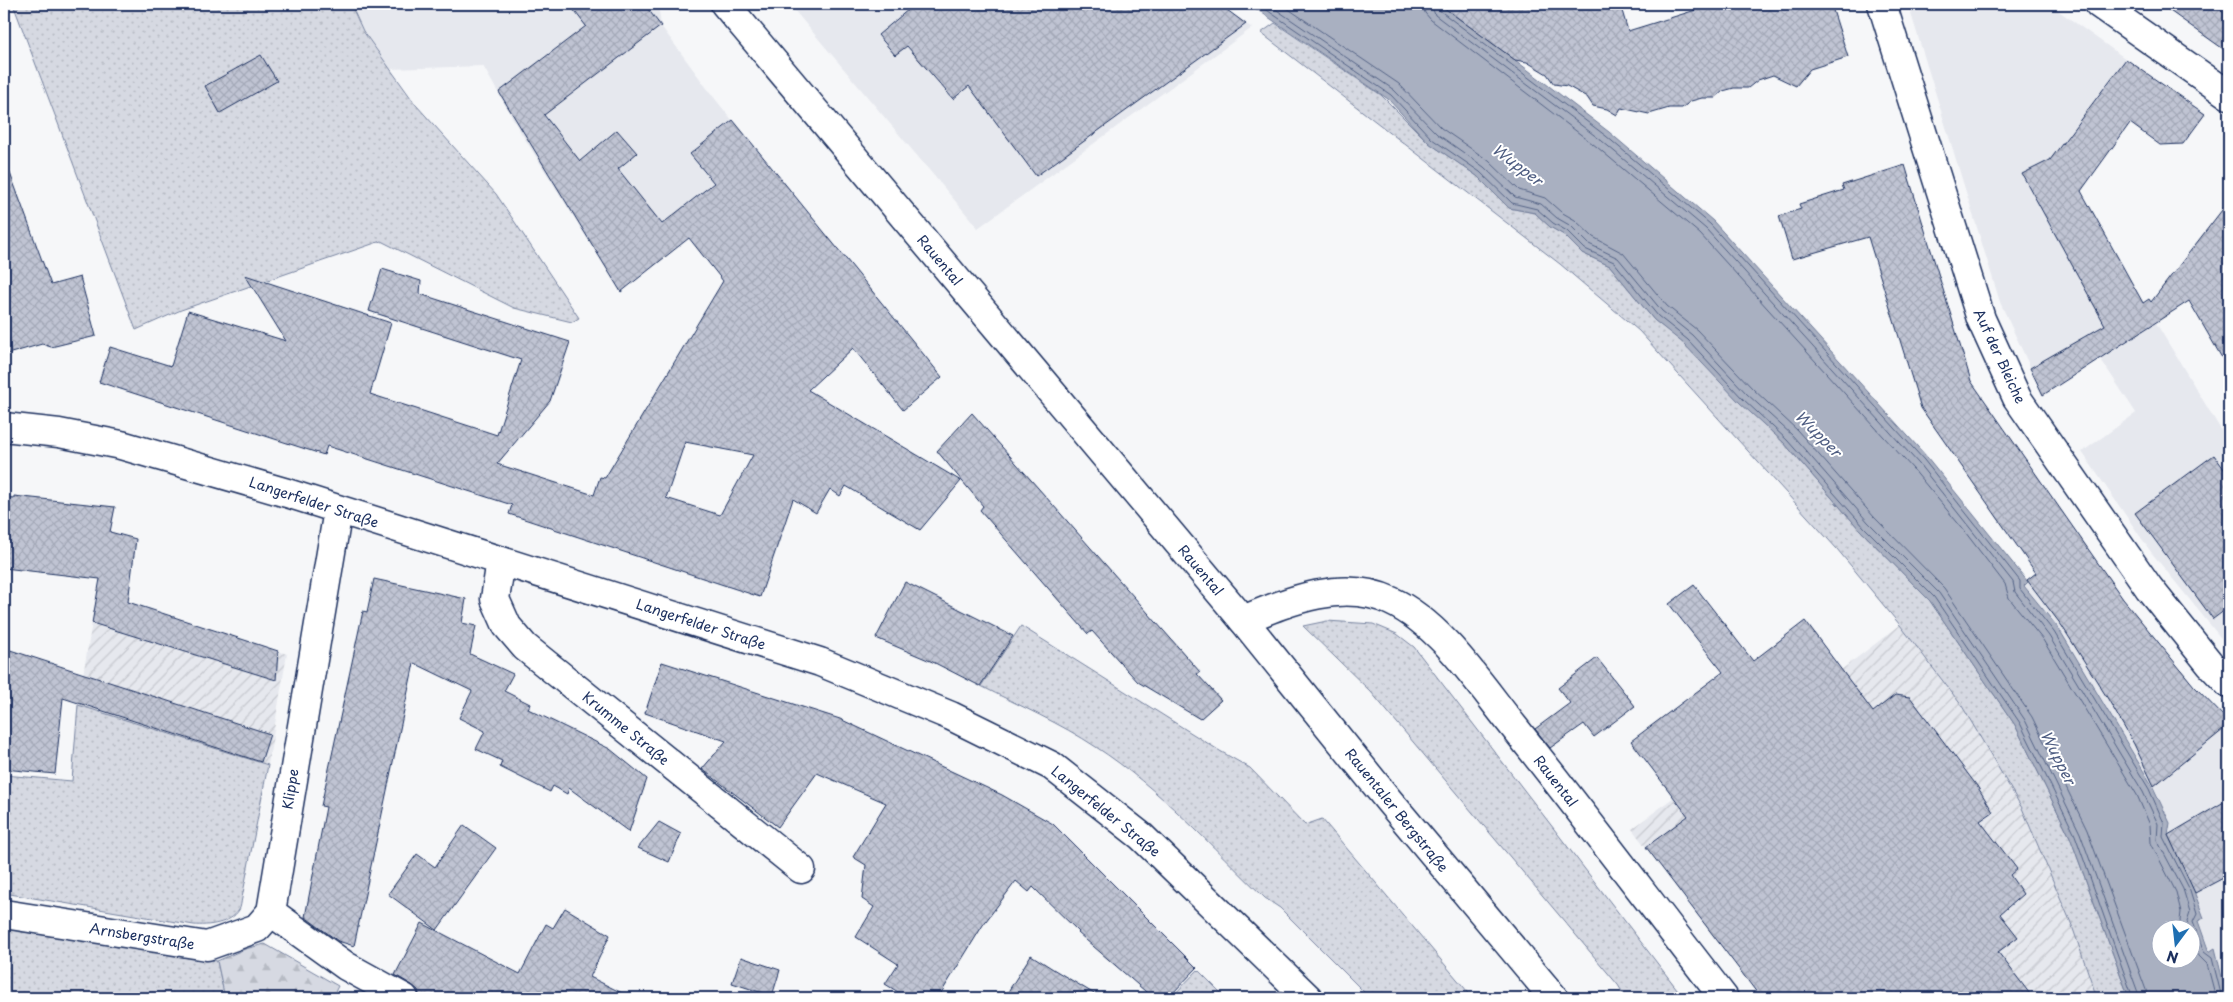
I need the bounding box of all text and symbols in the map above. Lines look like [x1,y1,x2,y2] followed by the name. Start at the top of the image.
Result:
[1488,137,1550,192] water label: Wupper
[912,230,968,290] street label: Rauental
[1969,305,2031,407] street label: Auf der Bleiche
[1791,405,1849,463] water label: Wupper
[247,471,381,533] street label: Langerfelder Straße
[1173,540,1229,600] street label: Rauental
[634,593,768,655] street label: Langerfelder Straße
[578,686,674,770] street label: Krumme Straße
[2036,726,2083,790] water label: Wupper
[1340,744,1454,876] street label: Rauentaler Bergstraße
[1529,751,1583,811] street label: Rauental
[1047,760,1165,862] street label: Langerfelder Straße
[276,767,304,811] street label: Klippe
[88,917,196,955] street label: Arnsbergstraße
[2150,920,2200,970] north arrow
[2164,945,2181,969] text: N

